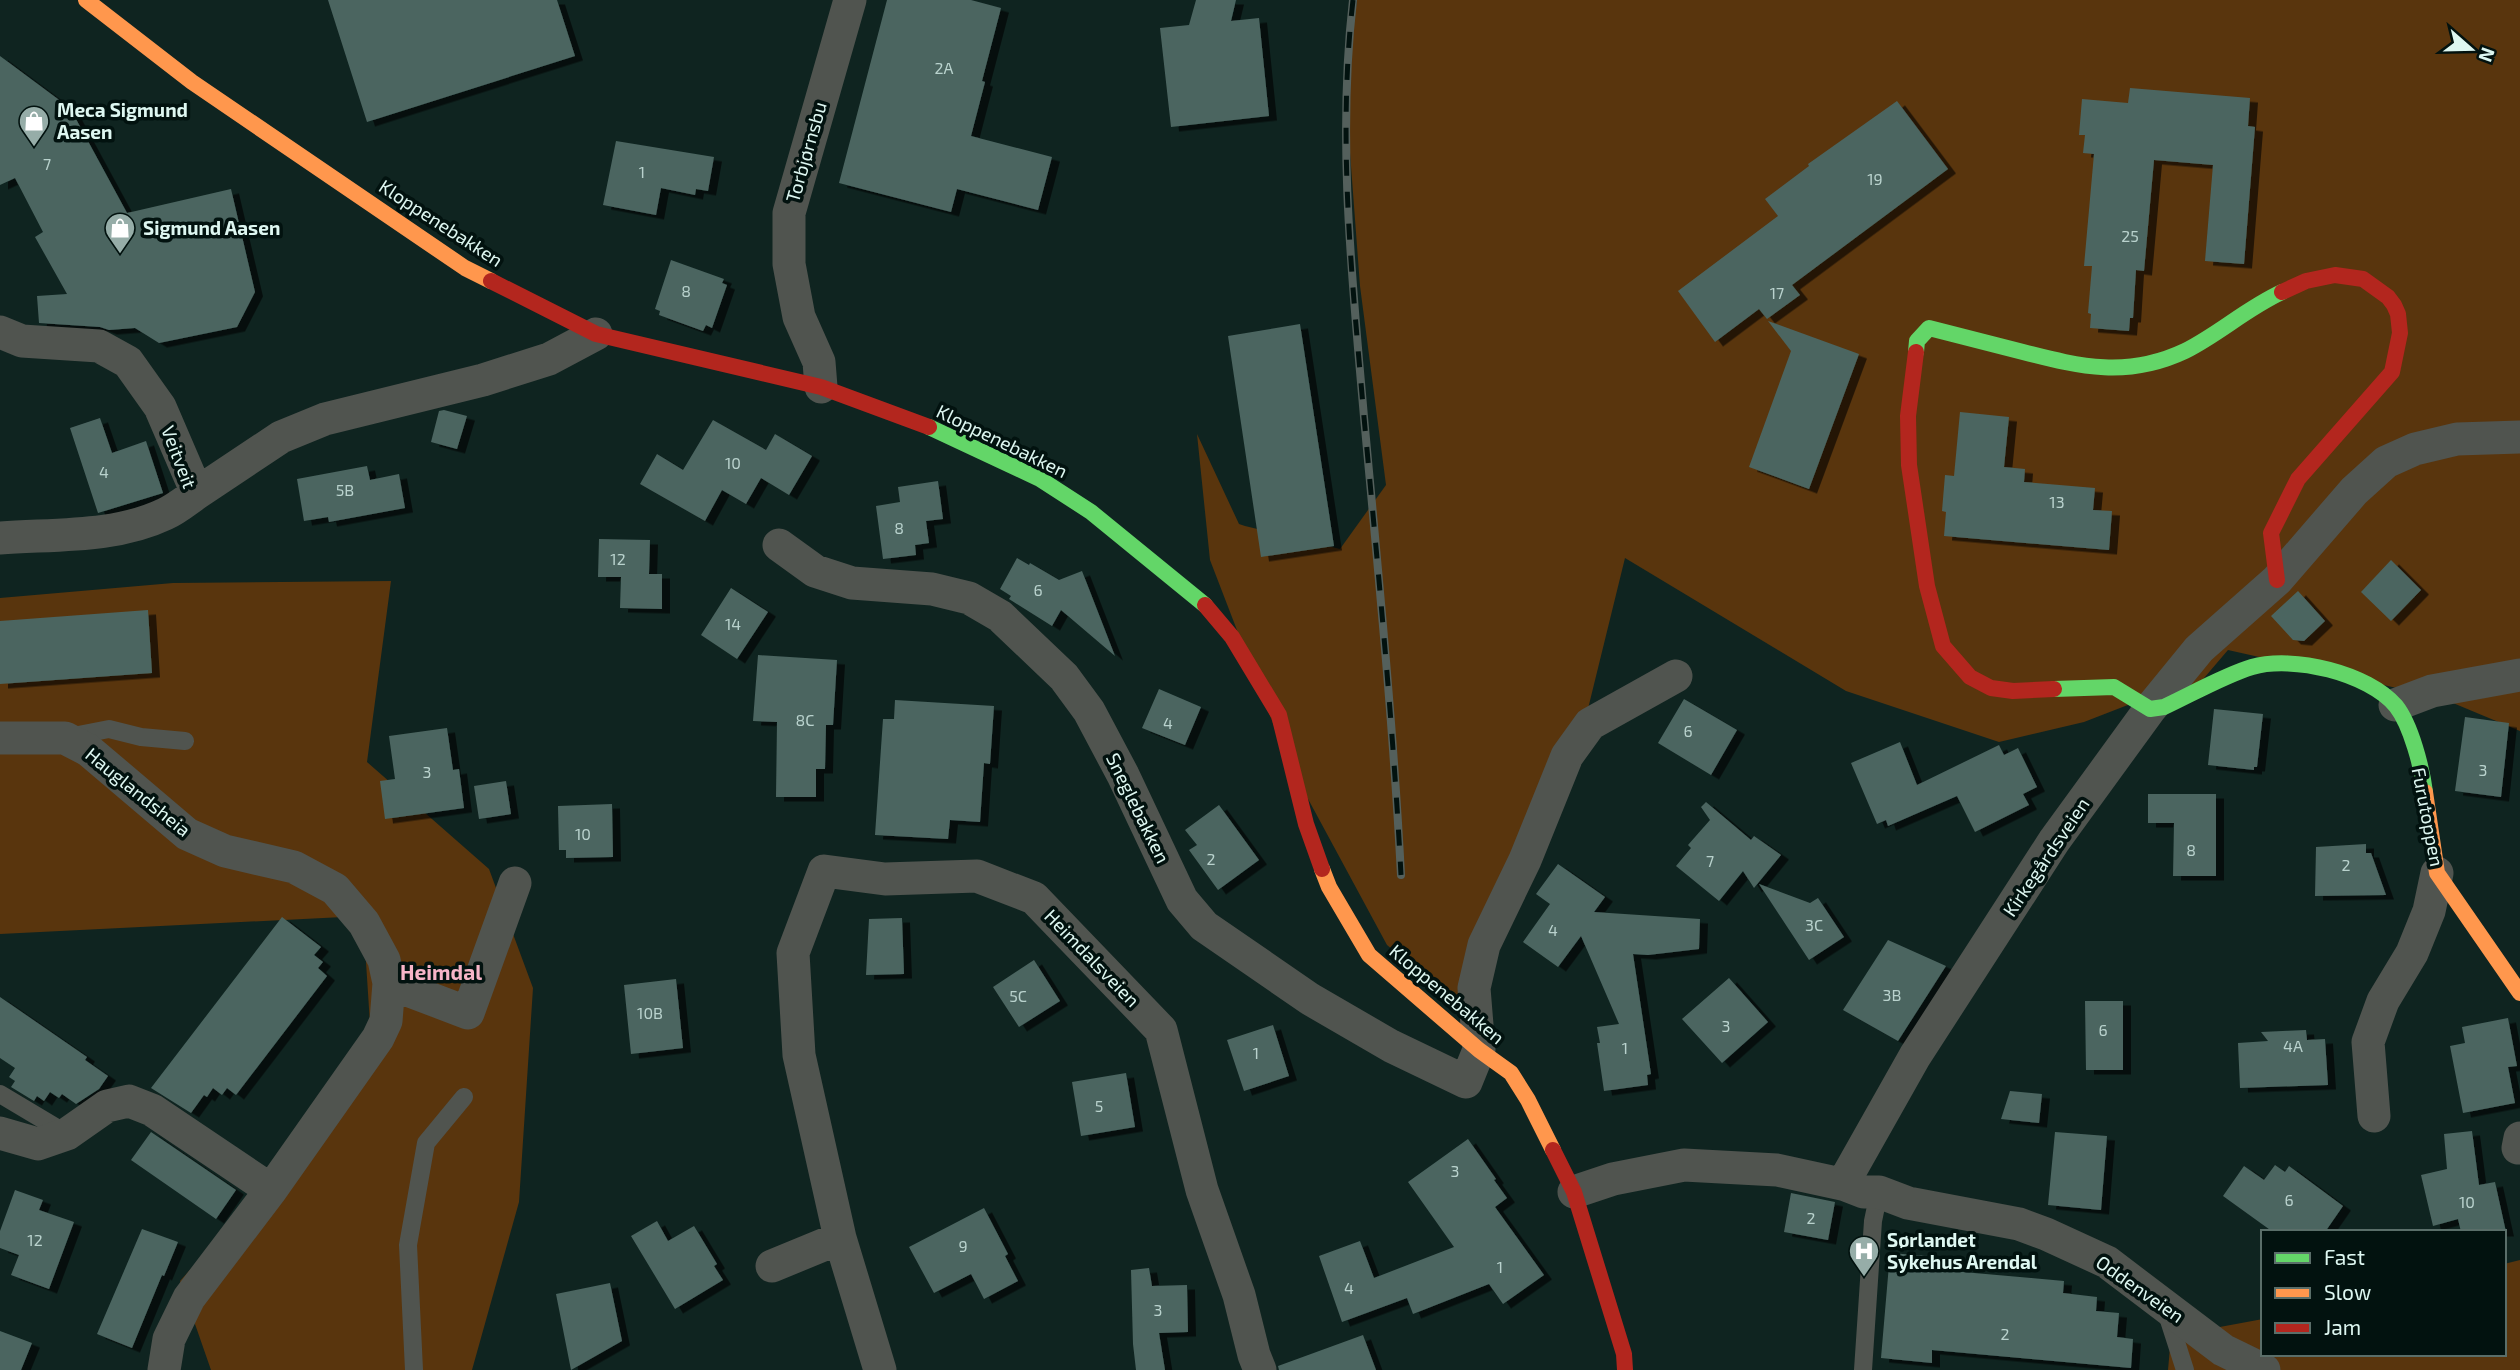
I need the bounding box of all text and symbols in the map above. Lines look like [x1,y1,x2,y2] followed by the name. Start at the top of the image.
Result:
[2436,14,2506,84] north arrow
[2474,45,2501,65] text: N
[935,58,954,77] house number: 2A
[57,98,188,143] place label: Meca Sigmund Aasen
[780,99,831,205] street label: Torbjørnsbu
[17,104,51,148] shop icon: Meca Sigmund Aasen
[43,154,51,173] house number: 7
[639,162,645,181] house number: 1
[1867,169,1883,188] house number: 19
[375,174,507,271] street label: Kloppenebakken
[103,211,137,255] shop icon: Sigmund Aasen
[143,216,280,239] place label: Sigmund Aasen
[2121,226,2139,245] house number: 25
[681,281,691,300] house number: 8
[1770,283,1784,302] house number: 17
[933,399,1071,482] street label: Kloppenebakken
[157,422,202,491] street label: Veitveit
[725,453,741,472] house number: 10
[99,462,109,481] house number: 4
[336,480,354,499] house number: 5B
[2049,492,2065,511] house number: 13
[894,518,904,537] house number: 8
[610,549,626,568] house number: 12
[1033,580,1043,599] house number: 6
[725,614,741,633] house number: 14
[796,710,814,729] house number: 8C
[1163,713,1173,732] house number: 4
[1683,721,1693,740] house number: 6
[81,742,196,841] street label: Hauglandsheia
[1102,749,1175,867] street label: Sneglebakken
[2479,760,2487,779] house number: 3
[423,762,431,781] house number: 3
[2408,765,2449,868] street label: Furutoppen
[1997,793,2094,920] street label: Kirkegårdsveien
[575,824,591,843] house number: 10
[2186,840,2196,859] house number: 8
[1207,849,1216,868] house number: 2
[1706,851,1714,870] house number: 7
[2342,855,2351,874] house number: 2
[1040,904,1145,1011] street label: Heimdalsveien
[1805,915,1823,934] house number: 3C
[1548,920,1558,939] house number: 4
[1385,939,1509,1048] street label: Kloppenebakken
[400,959,482,984] district label: Heimdal
[1883,985,1901,1004] house number: 3B
[1009,986,1027,1005] house number: 5C
[637,1003,663,1022] house number: 10B
[1722,1016,1730,1035] house number: 3
[2098,1020,2108,1039] house number: 6
[2283,1036,2303,1055] house number: 4A
[1622,1038,1628,1057] house number: 1
[1253,1043,1259,1062] house number: 1
[1095,1096,1103,1115] house number: 5
[1451,1161,1459,1180] house number: 3
[2284,1190,2294,1209] house number: 6
[2459,1192,2475,1211] house number: 10
[1807,1208,1816,1227] house number: 2
[1887,1228,2038,1274] place label: Sørlandet Sykehus Arendal
[27,1230,43,1249] house number: 12
[2261,1230,2506,1356] legend
[1847,1234,1881,1278] hospital icon: Sørlandet Sykehus Arendal
[958,1236,968,1255] house number: 9
[2324,1244,2365,1269] text: Fast
[2092,1250,2189,1327] street label: Oddenveien
[1497,1257,1503,1276] house number: 1
[1344,1278,1354,1297] house number: 4
[2324,1279,2371,1304] text: Slow
[1154,1300,1162,1319] house number: 3
[2324,1314,2361,1339] text: Jam
[2001,1324,2010,1343] house number: 2

